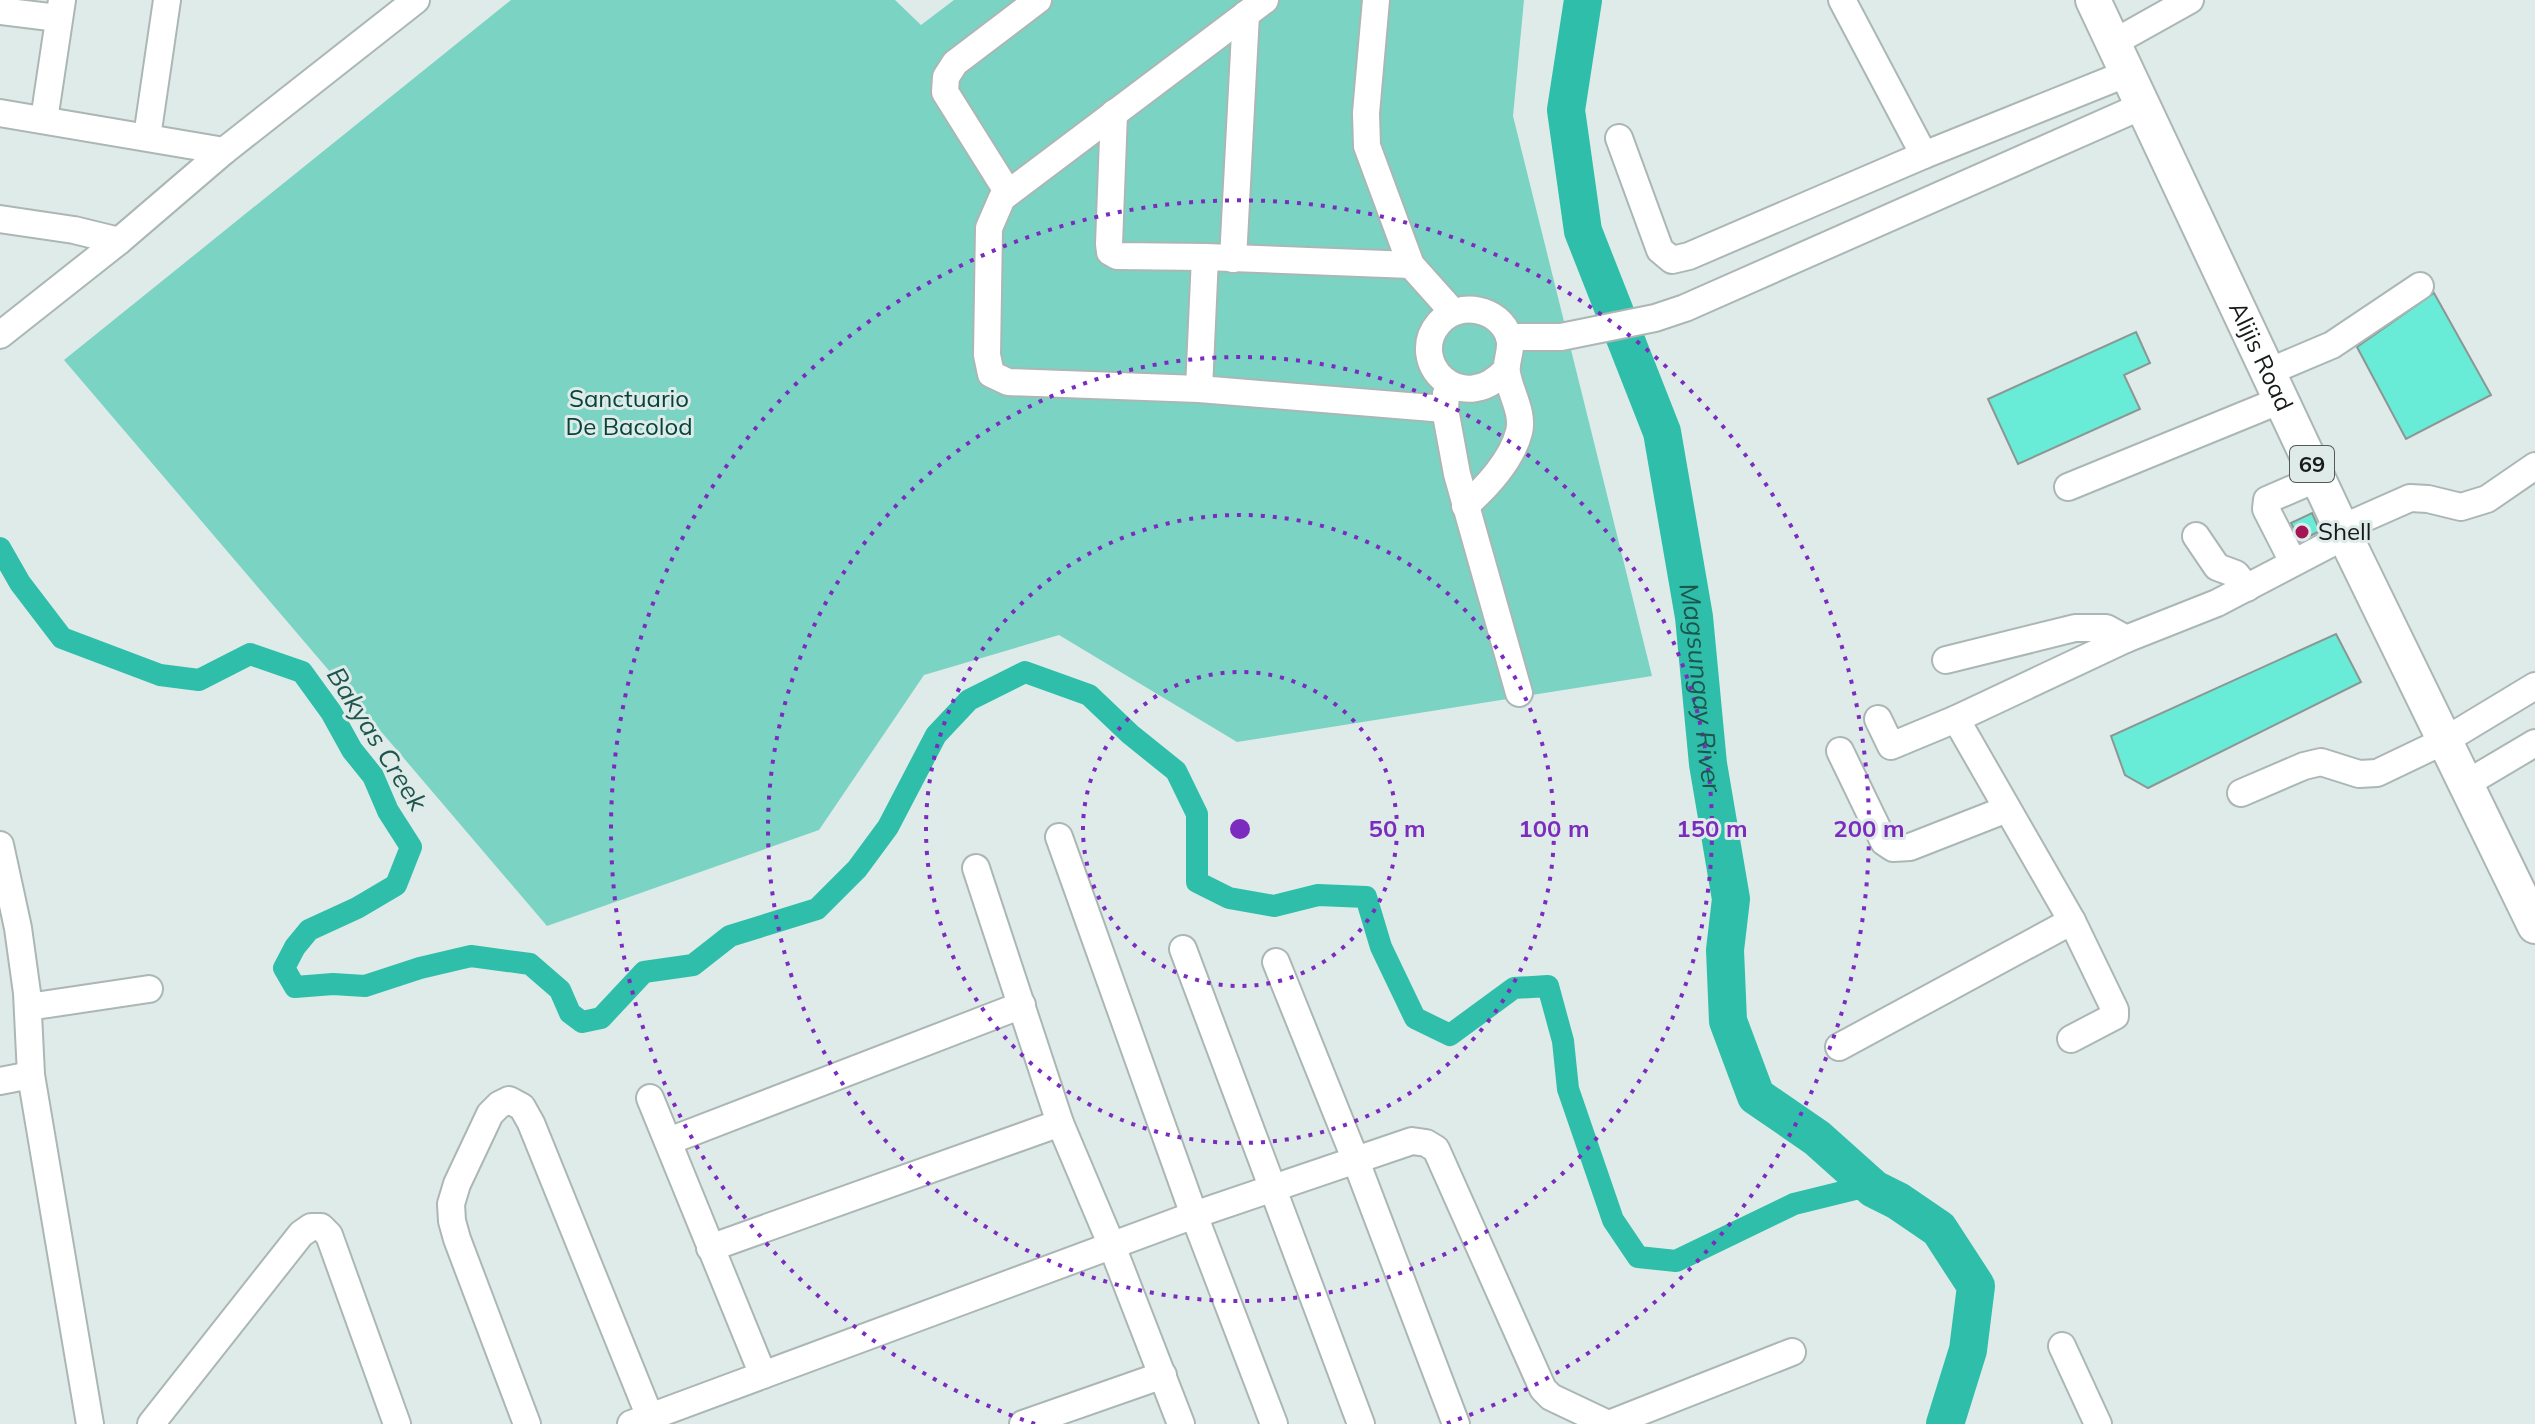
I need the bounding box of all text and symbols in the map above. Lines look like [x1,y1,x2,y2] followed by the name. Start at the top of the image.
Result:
[2223,297,2300,416] street label: Alijis Road
[565,383,693,441] park label: Sanctuario De Bacolod
[2290,446,2334,482] road number: 69
[2318,516,2372,546] place label: Shell
[2293,523,2311,541] marker: Shell
[1672,580,1730,796] water label: Magsungay River
[320,661,435,817] water label: Bakyas Creek
[1369,813,1425,843] text: 50 m
[1518,813,1590,843] text: 100 m
[1676,813,1748,843] text: 150 m
[1833,813,1905,843] text: 200 m
[1226,815,1254,843] centre of rings

